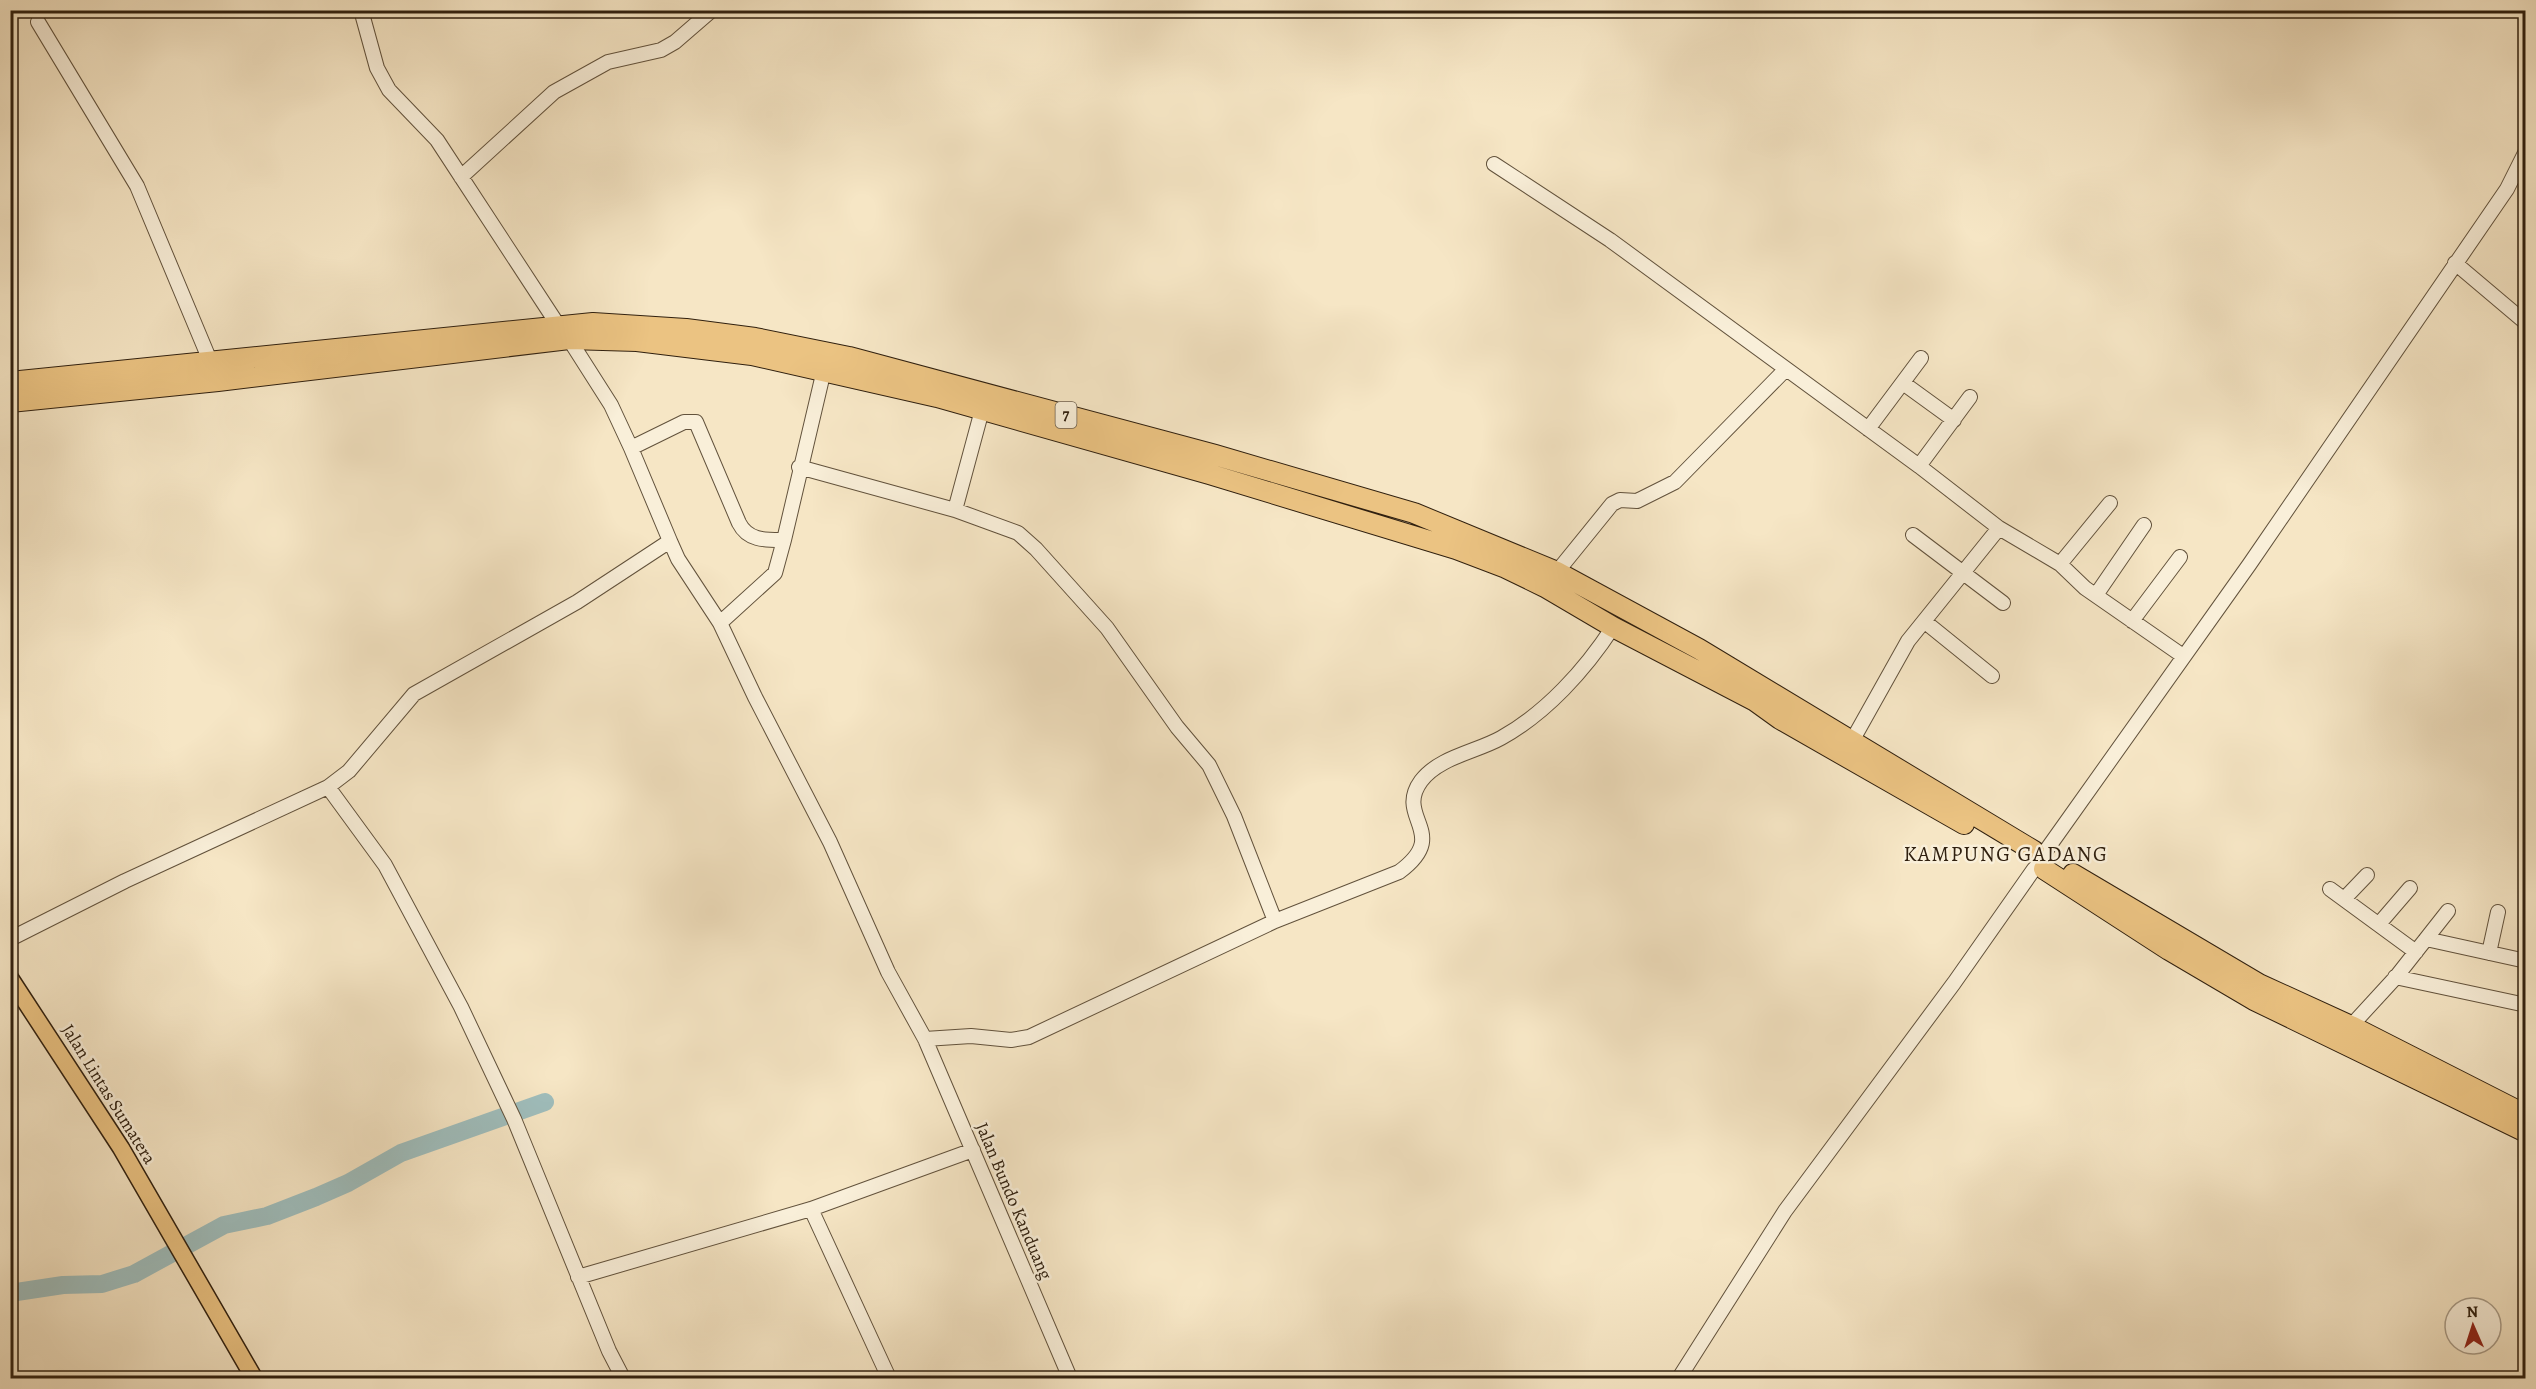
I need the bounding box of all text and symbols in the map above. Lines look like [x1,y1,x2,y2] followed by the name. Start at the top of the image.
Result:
[1056,402,1076,428] road number: 7
[1903,840,2109,868] district label: KAMPUNG GADANG
[56,1019,162,1169] street label: Jalan Lintas Sumatera
[970,1119,1058,1283] street label: Jalan Bundo Kanduang
[2443,1296,2503,1356] north arrow
[2466,1301,2479,1323] text: N

